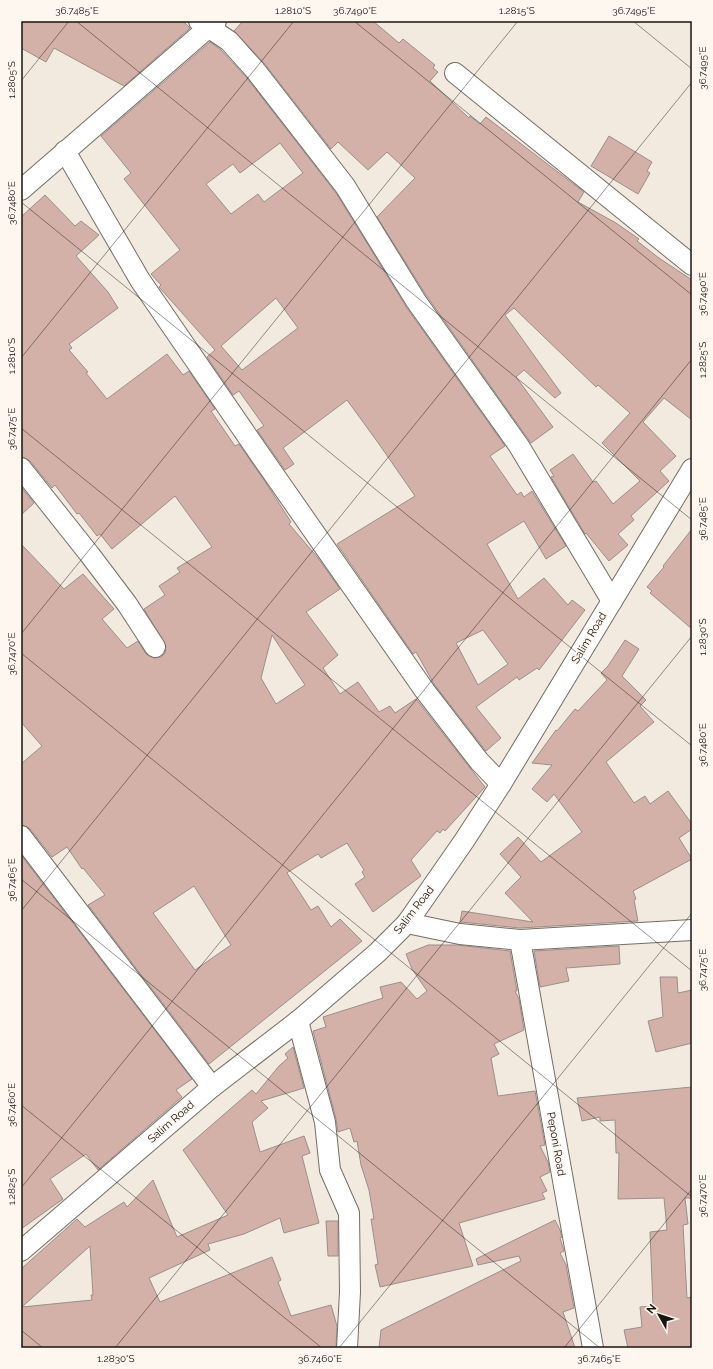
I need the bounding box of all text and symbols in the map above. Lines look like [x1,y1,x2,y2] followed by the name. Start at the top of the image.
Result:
[55,5,99,16] text: 36.7485°E
[275,5,311,16] text: 1.2810°S
[333,5,377,16] text: 36.7490°E
[499,5,535,16] text: 1.2815°S
[612,5,656,16] text: 36.7495°E
[697,46,708,90] text: 36.7495°E
[6,61,17,99] text: 1.2805°S
[6,181,17,225] text: 36.7480°E
[697,272,708,316] text: 36.7490°E
[6,338,17,374] text: 1.2810°S
[697,342,708,378] text: 1.2825°S
[6,408,17,450] text: 36.7475°E
[697,497,708,541] text: 36.7485°E
[569,610,609,666] street label: Salim Road
[697,618,708,656] text: 1.2830°S
[6,632,17,676] text: 36.7470°E
[697,723,708,767] text: 36.7480°E
[6,858,17,902] text: 36.7465°E
[391,883,437,937] street label: Salim Road
[697,949,708,991] text: 36.7475°E
[6,1083,17,1127] text: 36.7460°E
[145,1098,197,1146] street label: Salim Road
[544,1111,568,1177] street label: Peponi Road
[6,1169,17,1205] text: 1.2825°S
[697,1174,708,1218] text: 36.7470°E
[639,1295,679,1335] north arrow
[644,1302,659,1316] text: N
[97,1353,135,1364] text: 1.2830°S
[298,1353,342,1364] text: 36.7460°E
[577,1353,621,1364] text: 36.7465°E

